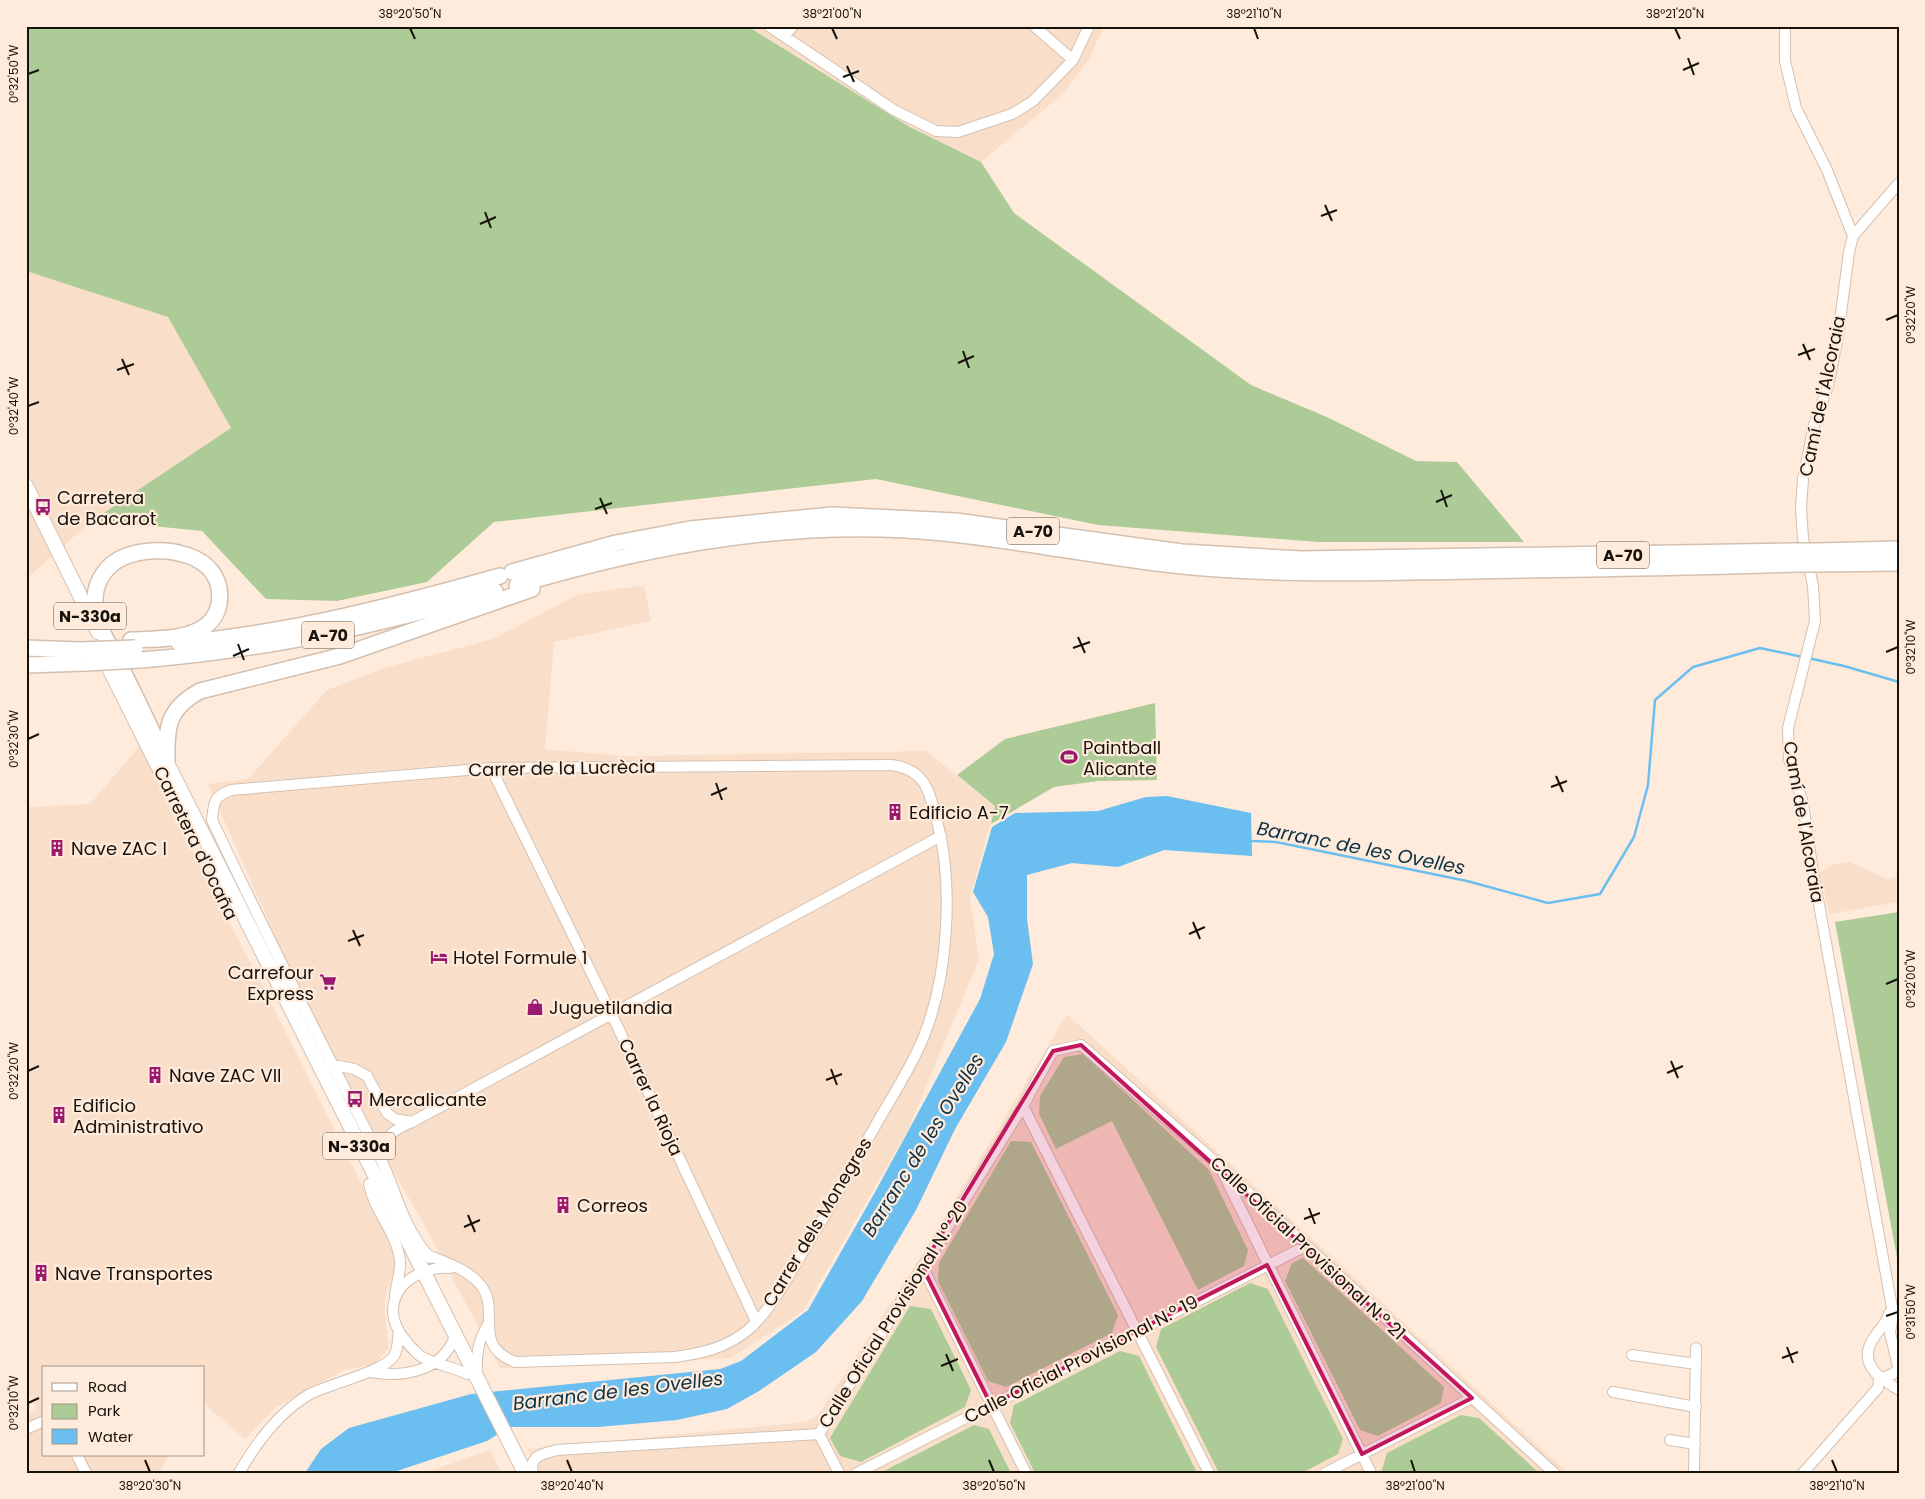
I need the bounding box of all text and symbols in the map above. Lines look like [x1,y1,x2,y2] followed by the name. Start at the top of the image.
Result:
[379,5,441,22] text: 38°20'50"N
[802,5,862,22] text: 38°21'00"N
[1226,5,1282,22] text: 38°21'10"N
[1646,5,1704,22] text: 38°21'20"N
[5,44,22,103] text: 0°32'50"W
[1902,286,1919,344] text: 0°32'20"W
[1793,313,1851,479] street label: Camí de l'Alcoraia
[5,376,22,435] text: 0°32'40"W
[57,485,156,531] place label: Carretera de Bacarot
[33,497,53,517] bus stop icon: Carretera de Bacarot
[1007,518,1059,544] road number: A-70
[1597,542,1649,568] road number: A-70
[54,602,126,630] road number: N-330a
[1902,619,1919,674] text: 0°32'10"W
[302,622,354,648] road number: A-70
[5,710,22,768] text: 0°32'30"W
[1083,735,1161,781] place label: Paintball Alicante
[1777,739,1831,905] street label: Camí de l'Alcoraia
[1059,747,1079,767] sports icon: Paintball Alicante
[468,754,656,782] street label: Carrer de la Lucrècia
[148,762,244,924] street label: Carretera d'Ocaña
[909,800,1009,825] place label: Edificio A-7
[885,802,905,822] building icon: Edificio A-7
[1255,815,1467,881] water label: Barranc de les Ovelles
[71,836,167,861] place label: Nave ZAC I
[47,838,67,858] building icon: Nave ZAC I
[453,945,587,970] place label: Hotel Formule 1
[429,947,449,967] hotel icon: Hotel Formule 1
[1902,949,1919,1008] text: 0°32'00"W
[228,960,314,1006] place label: Carrefour Express
[318,972,338,992] supermarket icon: Carrefour Express
[549,995,673,1020] place label: Juguetilandia
[525,997,545,1017] shop icon: Juguetilandia
[613,1034,689,1160] street label: Carrer la Rioja
[5,1042,22,1100] text: 0°32'20"W
[855,1048,991,1242] water label: Barranc de les Ovelles
[169,1063,281,1088] place label: Nave ZAC VII
[145,1065,165,1085] building icon: Nave ZAC VII
[369,1087,487,1112] place label: Mercalicante
[345,1089,365,1109] bus stop icon: Mercalicante
[73,1093,204,1139] place label: Edificio Administrativo
[49,1105,69,1125] building icon: Edificio Administrativo
[323,1132,395,1160] road number: N-330a
[757,1133,877,1311] street label: Carrer dels Monegres
[1205,1151,1411,1345] street label: Calle Oficial Provisional N.º 21
[577,1193,648,1218] place label: Correos
[553,1195,573,1215] building icon: Correos
[812,1195,974,1433] street label: Calle Oficial Provisional N.º 20
[55,1261,213,1286] place label: Nave Transportes
[31,1263,51,1283] building icon: Nave Transportes
[1902,1284,1919,1340] text: 0°31'50"W
[960,1289,1202,1429] street label: Calle Oficial Provisional N.º 19
[511,1365,725,1417] water label: Barranc de les Ovelles
[42,1366,205,1456] legend
[5,1375,22,1430] text: 0°32'10"W
[88,1376,127,1397] text: Road
[88,1400,120,1421] text: Park
[88,1426,134,1447] text: Water
[119,1477,181,1494] text: 38°20'30"N
[541,1477,603,1494] text: 38°20'40"N
[963,1477,1025,1494] text: 38°20'50"N
[1385,1477,1445,1494] text: 38°21'00"N
[1809,1477,1865,1494] text: 38°21'10"N

